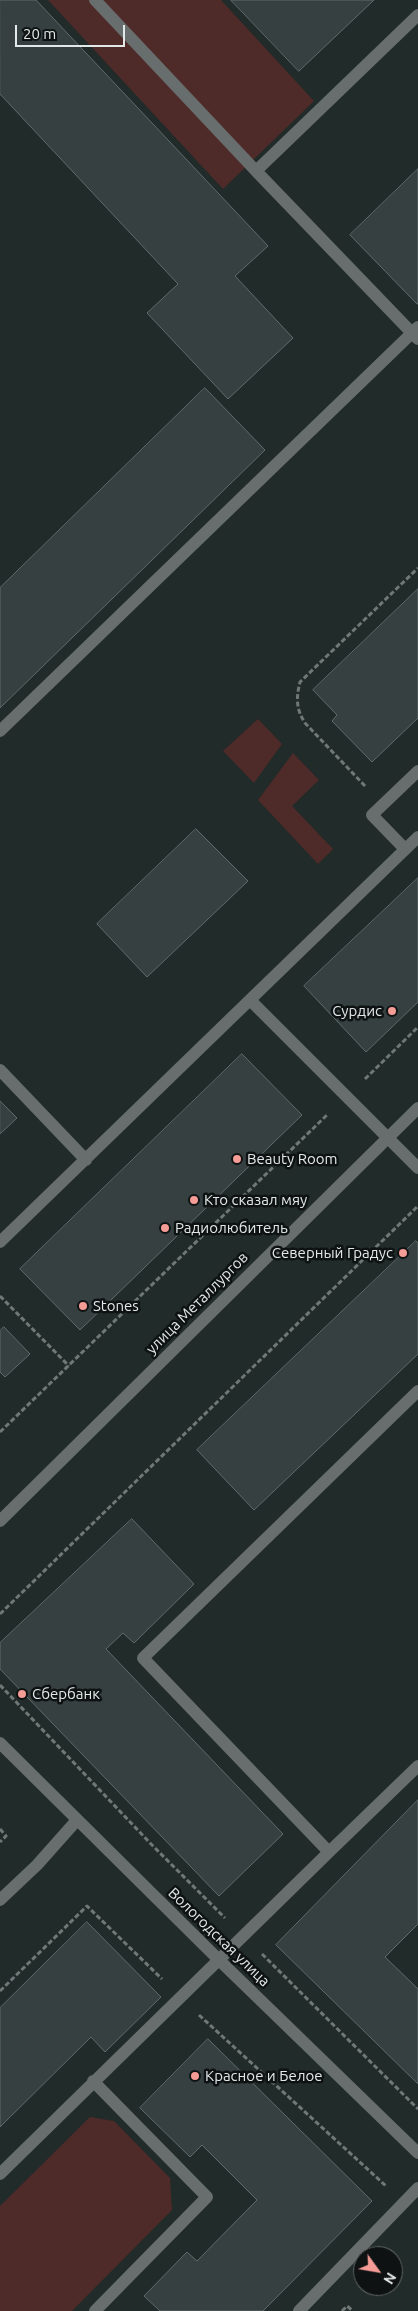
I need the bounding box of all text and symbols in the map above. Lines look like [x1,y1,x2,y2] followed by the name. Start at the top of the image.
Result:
[18,15,128,47] scale bar
[23,25,56,42] text: 20 m
[332,1002,382,1020] place label: Сурдис
[386,1005,398,1017] marker: Сурдис
[247,1150,337,1168] place label: Beauty Room
[231,1153,243,1165] marker: Beauty Room
[204,1191,307,1209] place label: Кто сказал мяу
[188,1194,200,1206] marker: Кто сказал мяу
[175,1219,288,1237] place label: Радиолюбитель
[159,1222,171,1234] marker: Радиолюбитель
[272,1244,393,1262] place label: Северный Градус
[397,1247,409,1259] marker: Северный Градус
[142,1248,252,1358] street label: улица Металлургов
[93,1297,139,1315] place label: Stones
[77,1300,89,1312] marker: Stones
[32,1685,100,1703] place label: Сбербанк
[16,1688,28,1700] marker: Сбербанк
[164,1884,274,1990] street label: Вологодская улица
[205,2067,323,2085] place label: Красное и Белое
[189,2070,201,2082] marker: Красное и Белое
[353,2246,403,2296] north arrow
[380,2270,399,2287] text: N

